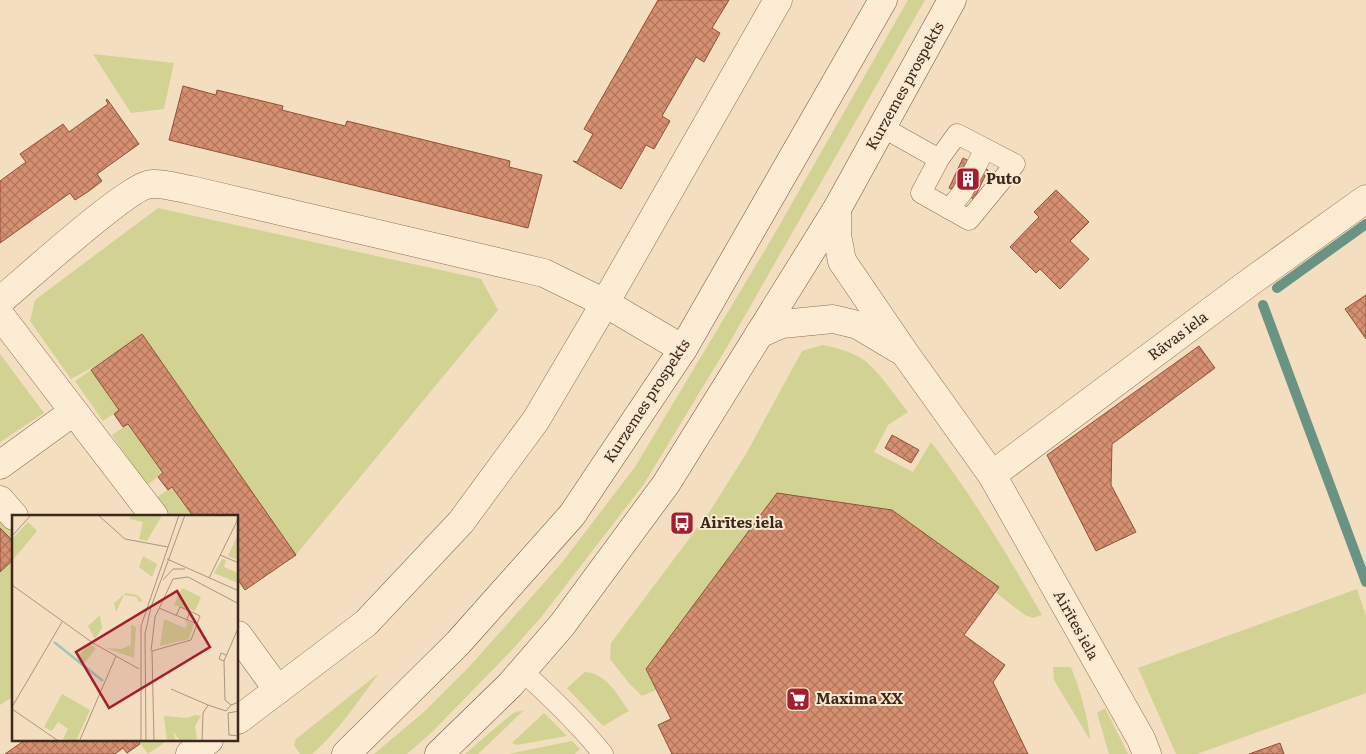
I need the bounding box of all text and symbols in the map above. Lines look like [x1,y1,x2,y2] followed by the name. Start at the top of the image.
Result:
[859,17,949,154] street label: Kurzemes prospekts
[955,166,981,192] building icon: Puto
[986,166,1021,189] place label: Puto
[1142,304,1213,365] street label: Rāvas iela
[597,333,695,467] street label: Kurzemes prospekts
[669,510,695,536] bus stop icon: Airītes iela
[700,510,784,533] place label: Airītes iela
[12,515,239,742] inset map
[1049,585,1106,664] street label: Airītes iela
[785,686,811,712] supermarket icon: Maxima XX
[816,686,904,709] place label: Maxima XX

